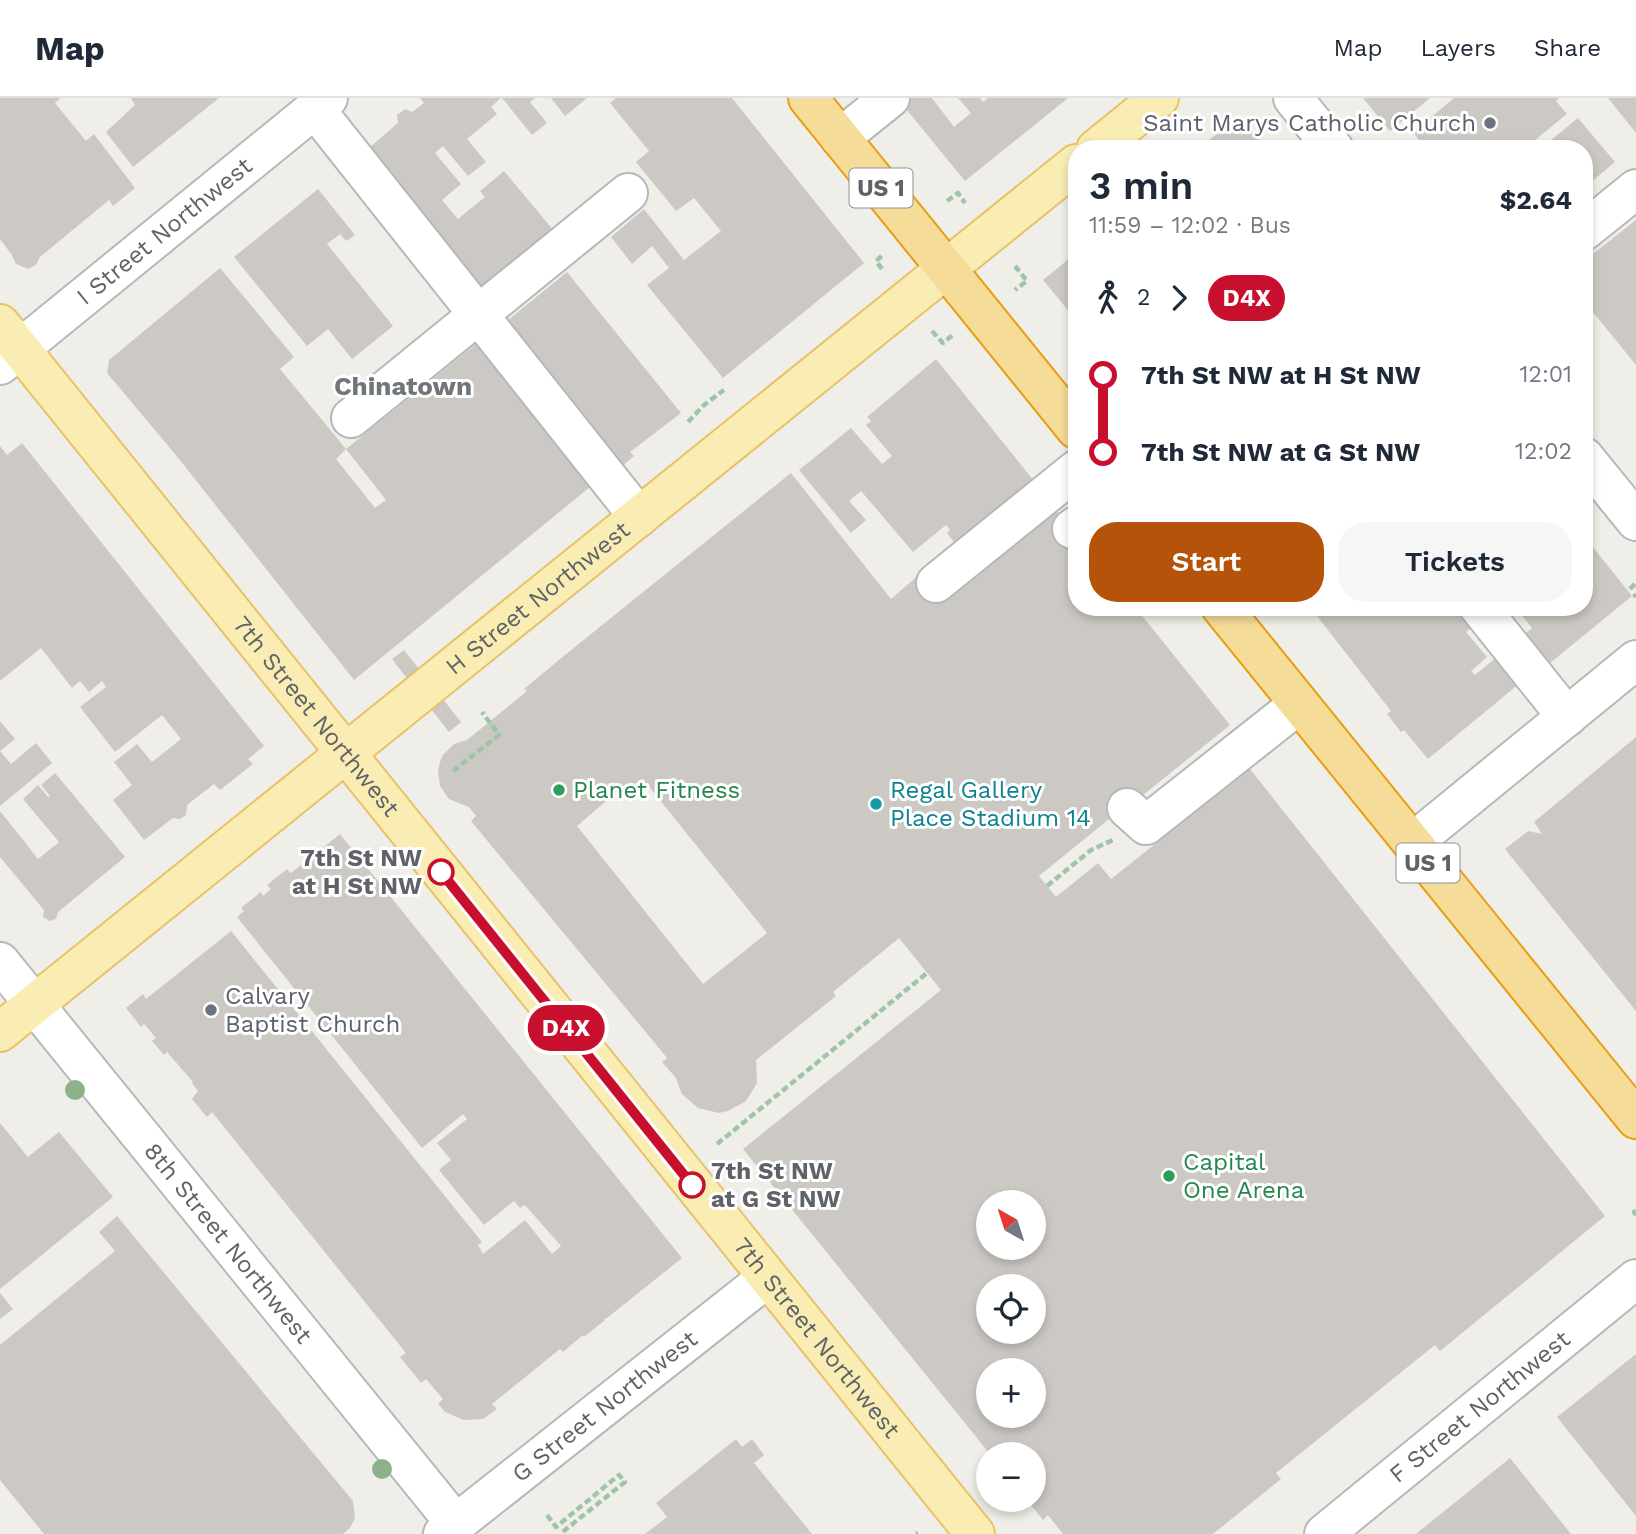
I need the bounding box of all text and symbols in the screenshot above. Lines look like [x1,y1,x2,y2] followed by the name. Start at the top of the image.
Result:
[35,29,105,68] text: Map
[1334,34,1382,62] text: Map
[1420,34,1496,62] text: Layers
[1534,34,1601,62] text: Share
[1143,109,1476,137] place label: Saint Marys Catholic Church
[1482,115,1498,131] marker: Saint Marys Catholic Church
[71,152,258,311] street label: I Street Northwest
[1089,164,1193,208] text: 3 min
[850,169,912,208] road number: US 1
[1500,185,1572,215] text: $2.64
[1089,212,1291,239] text: 11:59 – 12:02 · Bus
[1089,279,1127,317] icon: walk
[1160,279,1198,317] icon: forward
[1137,284,1150,311] text: 2
[1222,284,1271,312] text: D4X
[1141,360,1421,390] text: 7th St NW at H St NW
[1520,361,1572,388] text: 12:01
[334,371,472,401] district label: Chinatown
[1141,437,1420,467] text: 7th St NW at G St NW
[1515,438,1572,465] text: 12:02
[440,516,635,681] street label: H Street Northwest
[1089,522,1324,602] button: Start
[1338,522,1572,602] button: Tickets
[227,611,405,822] street label: 7th Street Northwest
[573,776,740,804] place label: Planet Fitness
[890,776,1091,832] place label: Regal Gallery Place Stadium 14
[551,782,567,798] marker: Planet Fitness
[868,796,884,812] marker: Regal Gallery Place Stadium 14
[292,844,422,900] place label: 7th St NW at H St NW
[1396,844,1460,883] road number: US 1
[428,859,454,885] marker: 7th St NW at H St NW
[225,982,400,1038] place label: Calvary Baptist Church
[203,1002,219,1018] marker: Calvary Baptist Church
[526,1005,606,1051] line badge: D4X
[542,1014,590,1042] text: D4X
[138,1137,318,1349] street label: 8th Street Northwest
[1183,1148,1304,1204] place label: Capital One Arena
[711,1157,841,1213] place label: 7th St NW at G St NW
[1161,1168,1177,1184] marker: Capital One Arena
[679,1172,705,1198] marker: 7th St NW at G St NW
[976,1190,1046,1260] north arrow
[976,1190,1046,1512] map controls
[728,1232,906,1444] street label: 7th Street Northwest
[976,1274,1046,1344] button: locate
[507,1325,703,1488] street label: G Street Northwest
[1384,1325,1575,1489] street label: F Street Northwest
[976,1358,1046,1428] button: +
[976,1442,1046,1512] button: −

